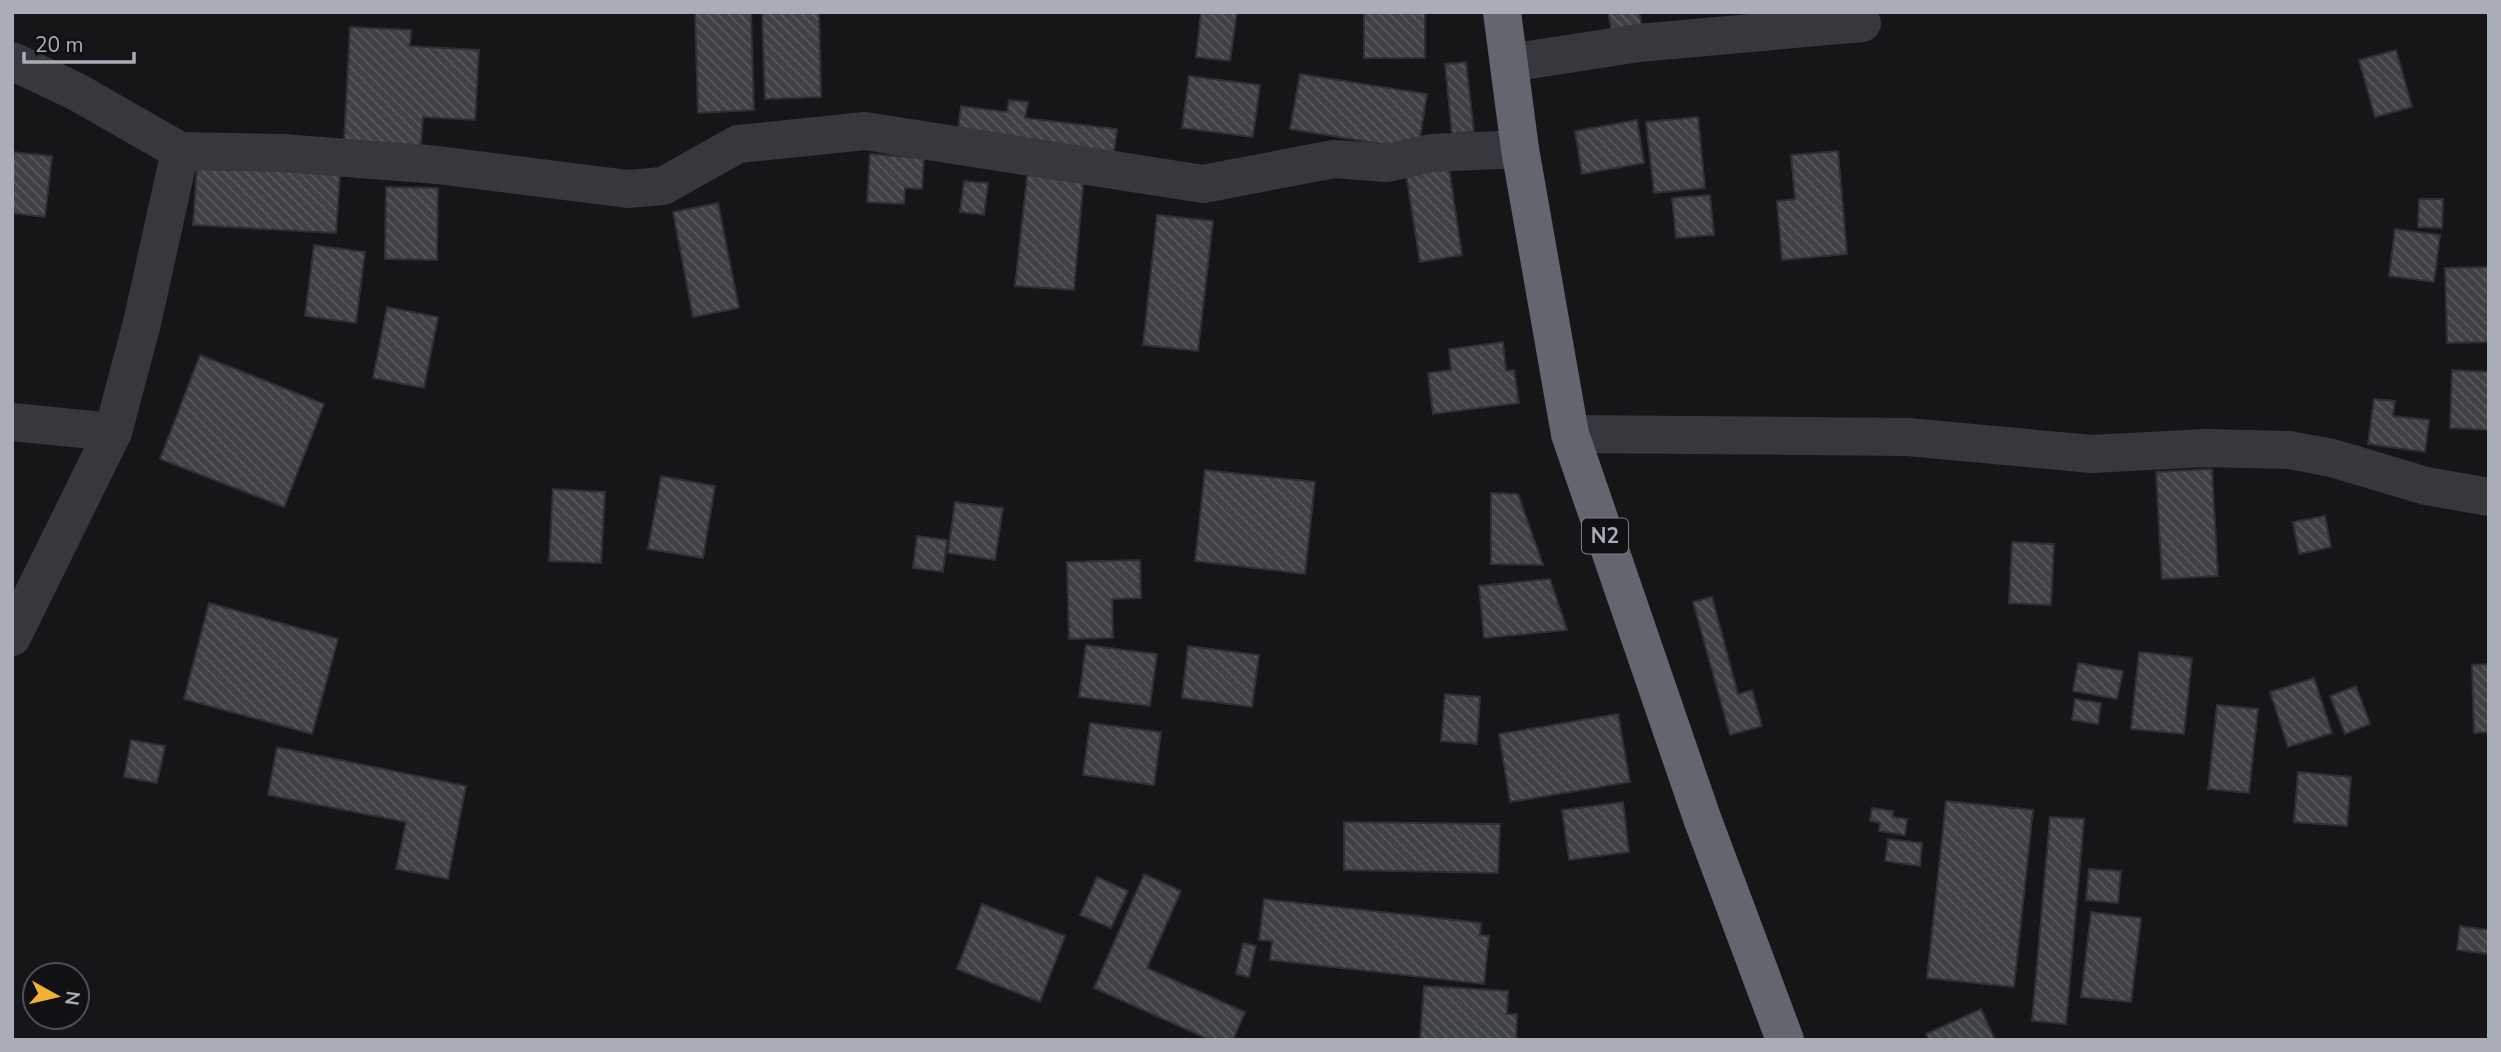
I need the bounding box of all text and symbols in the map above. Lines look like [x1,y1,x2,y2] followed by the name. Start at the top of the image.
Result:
[24,21,135,65] scale bar
[35,31,84,59] text: 20 m
[1582,518,1628,554] road number: N2
[21,961,91,1031] north arrow
[58,989,86,1007] text: N

